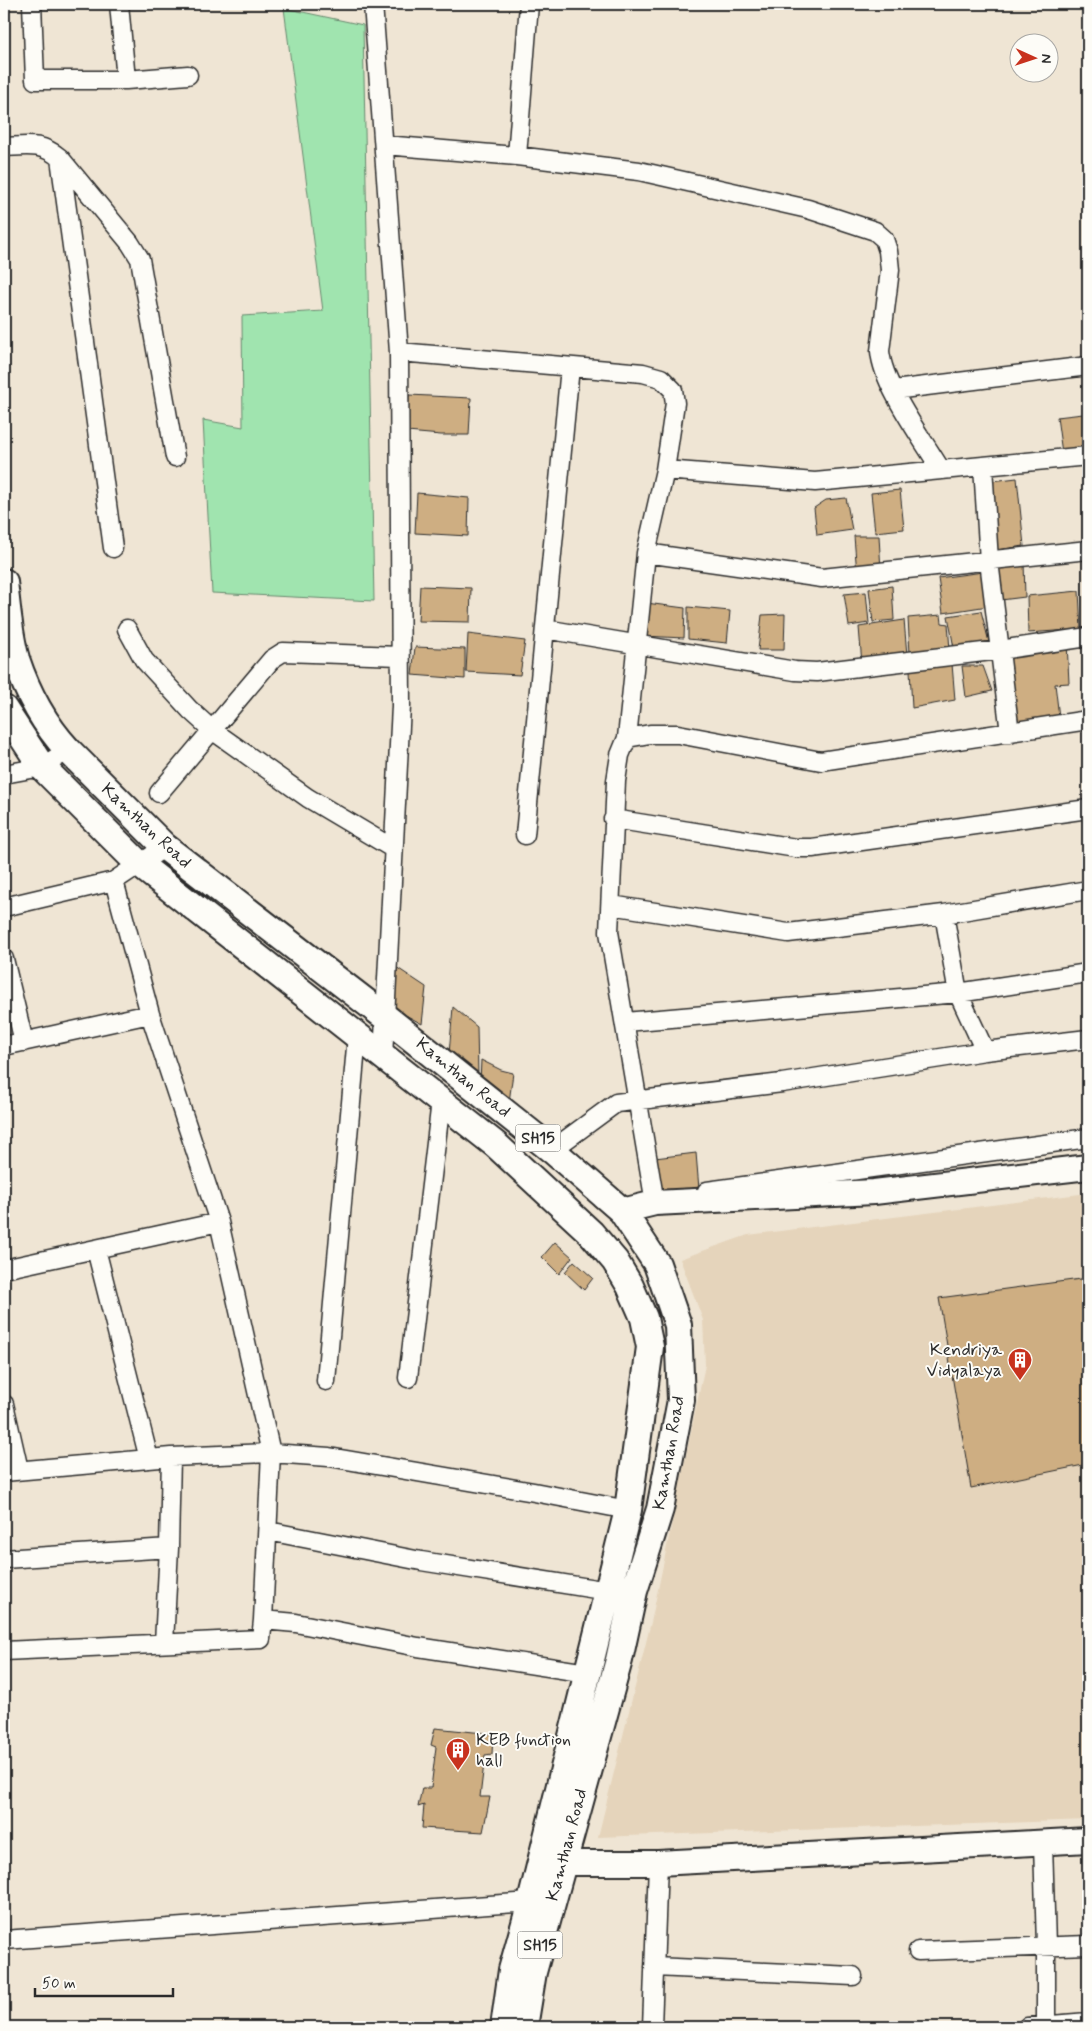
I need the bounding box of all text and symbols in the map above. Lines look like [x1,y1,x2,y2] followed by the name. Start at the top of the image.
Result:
[1010,32,1060,82] north arrow
[1037,53,1055,64] text: N
[96,778,196,874] street label: Kamthan Road
[411,1032,515,1124] street label: Kamthan Road
[516,1124,560,1152] road number: SH15
[926,1338,1002,1383] place label: Kendriya Vidyalaya
[1007,1347,1033,1381] building icon: Kendriya Vidyalaya
[647,1394,691,1512] street label: Kamthan Road
[476,1728,571,1773] place label: KEB function hall
[445,1737,471,1771] building icon: KEB function hall
[540,1786,594,1904] street label: Kamthan Road
[518,1932,562,1958] road number: SH15
[35,1966,172,1998] scale bar
[42,1974,76,1994] text: 50 m

